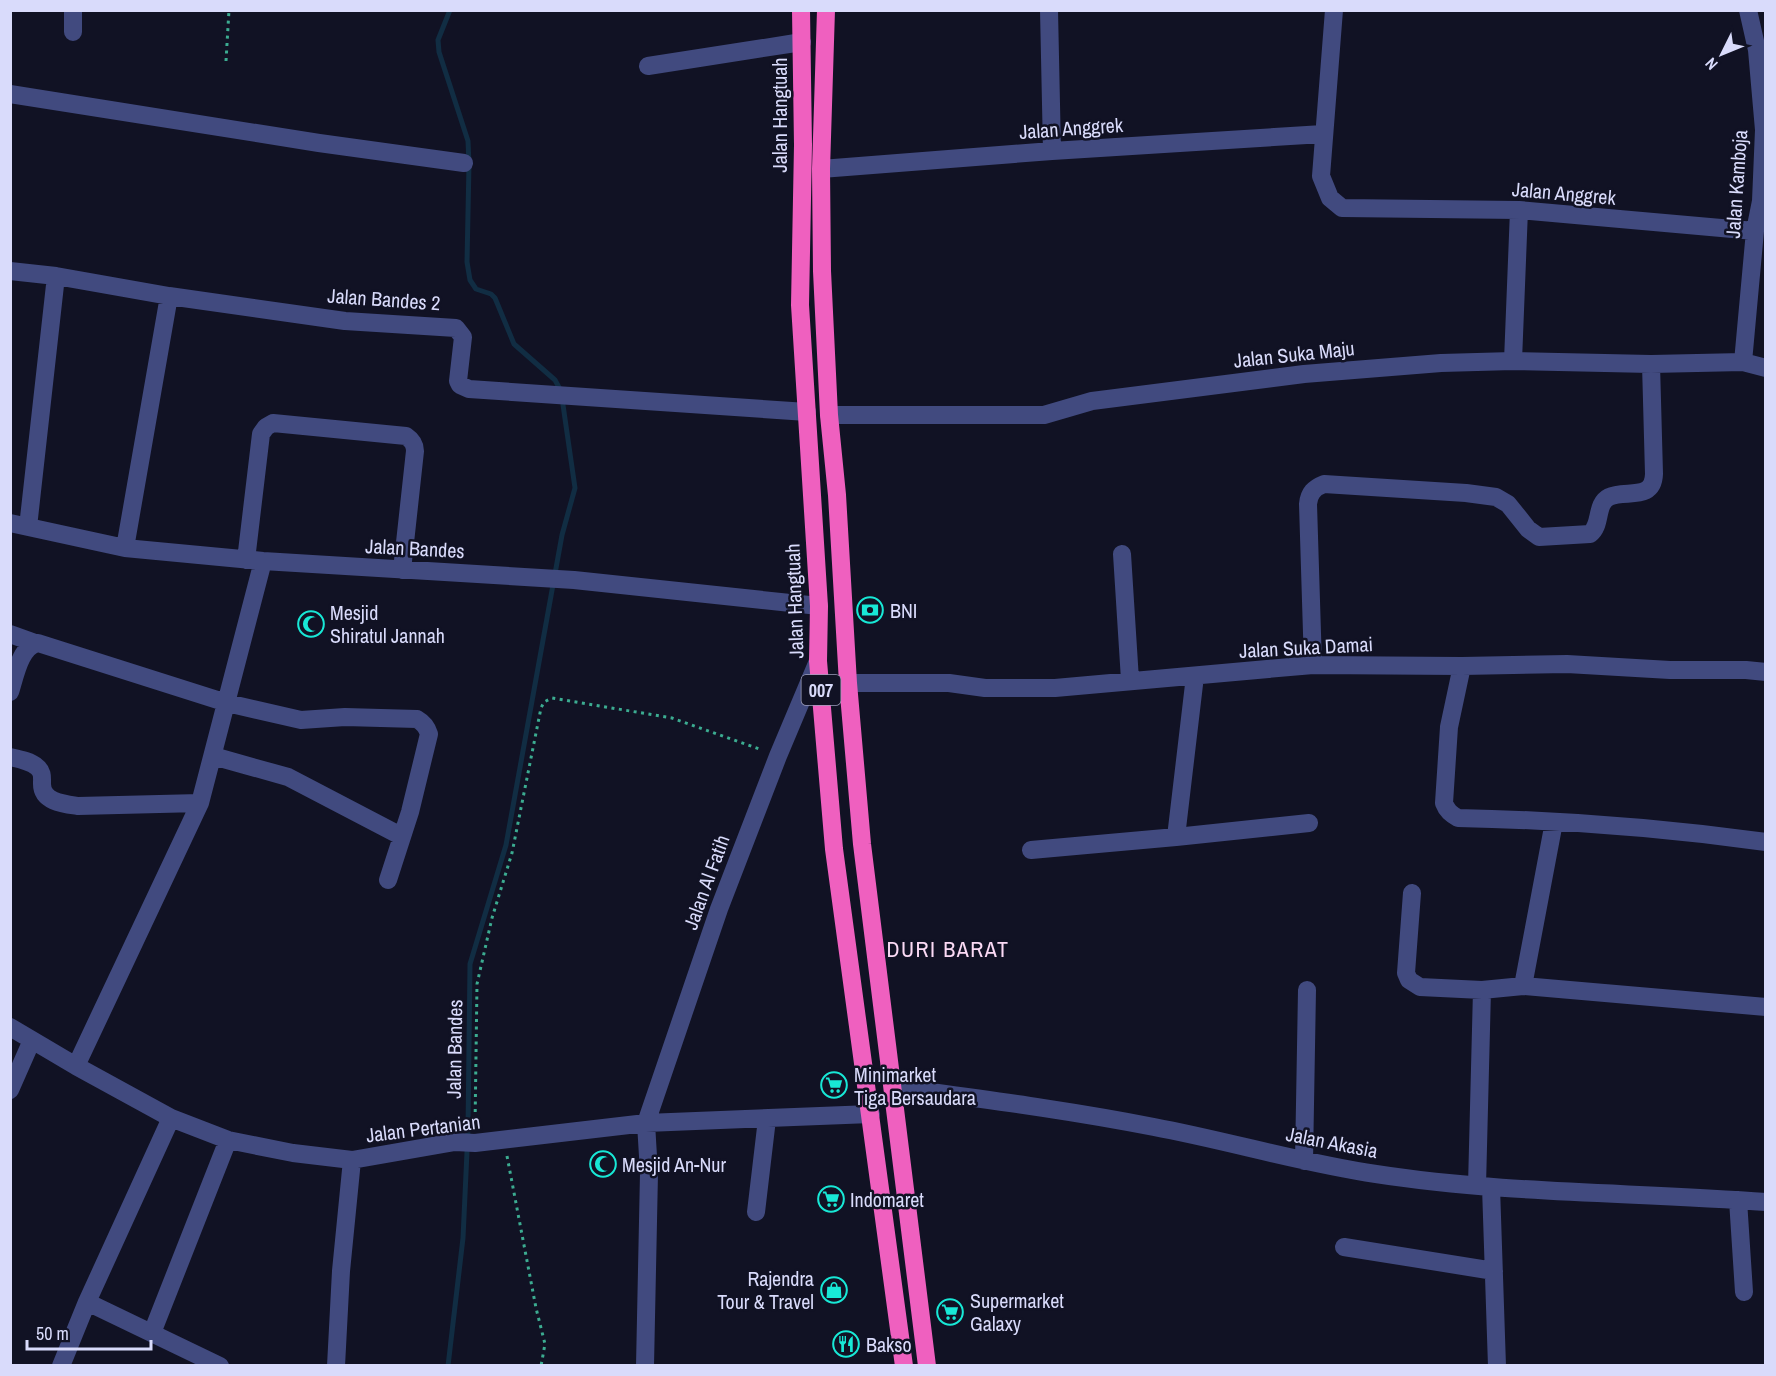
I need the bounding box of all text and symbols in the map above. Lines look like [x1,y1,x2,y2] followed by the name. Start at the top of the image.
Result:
[1692,24,1752,84] north arrow
[1700,53,1722,75] text: N
[766,58,793,172] street label: Jalan Hangtuah
[1018,111,1125,145] street label: Jalan Anggrek
[1719,129,1753,239] street label: Jalan Kamboja
[1511,175,1618,211] street label: Jalan Anggrek
[327,282,441,316] street label: Jalan Bandes 2
[1232,334,1356,374] street label: Jalan Suka Maju
[365,532,465,564] street label: Jalan Bandes
[779,543,809,659] street label: Jalan Hangtuah
[855,595,885,625] bank icon: BNI
[890,597,917,624] place label: BNI
[330,599,445,649] place label: Mesjid Shiratul Jannah
[296,609,326,639] mosque icon: Mesjid Shiratul Jannah
[1238,630,1374,664] street label: Jalan Suka Damai
[802,675,840,705] road number: 007
[676,831,736,933] street label: Jalan Al Fatih
[887,934,1009,964] district label: DURI BARAT
[440,999,468,1099] street label: Jalan Bandes
[854,1061,976,1111] place label: Minimarket Tiga Bersaudara
[819,1070,849,1100] supermarket icon: Minimarket Tiga Bersaudara
[364,1108,482,1148] street label: Jalan Pertanian
[1284,1120,1380,1164] street label: Jalan Akasia
[588,1149,618,1179] mosque icon: Mesjid An-Nur
[622,1151,726,1178] place label: Mesjid An-Nur
[816,1184,846,1214] supermarket icon: Indomaret
[850,1186,924,1213] place label: Indomaret
[717,1265,814,1315] place label: Rajendra Tour & Travel
[819,1275,849,1305] shop icon: Rajendra Tour & Travel
[970,1287,1064,1337] place label: Supermarket Galaxy
[935,1297,965,1327] supermarket icon: Supermarket Galaxy
[27,1313,152,1351] scale bar
[36,1321,69,1346] text: 50 m
[831,1329,861,1359] restaurant icon: Bakso
[866,1331,912,1358] place label: Bakso

